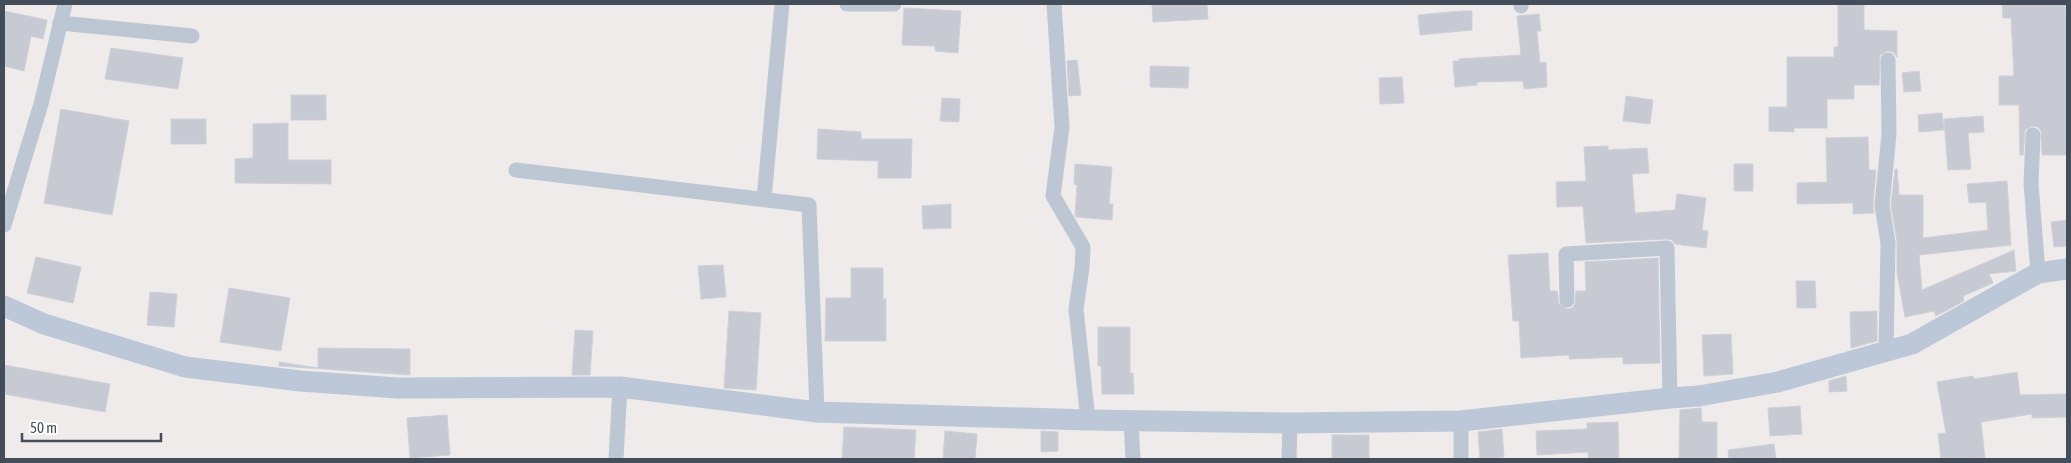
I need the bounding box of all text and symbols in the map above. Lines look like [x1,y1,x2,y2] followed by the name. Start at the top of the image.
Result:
[22,410,161,442] scale bar
[30,419,57,436] text: 50 m

